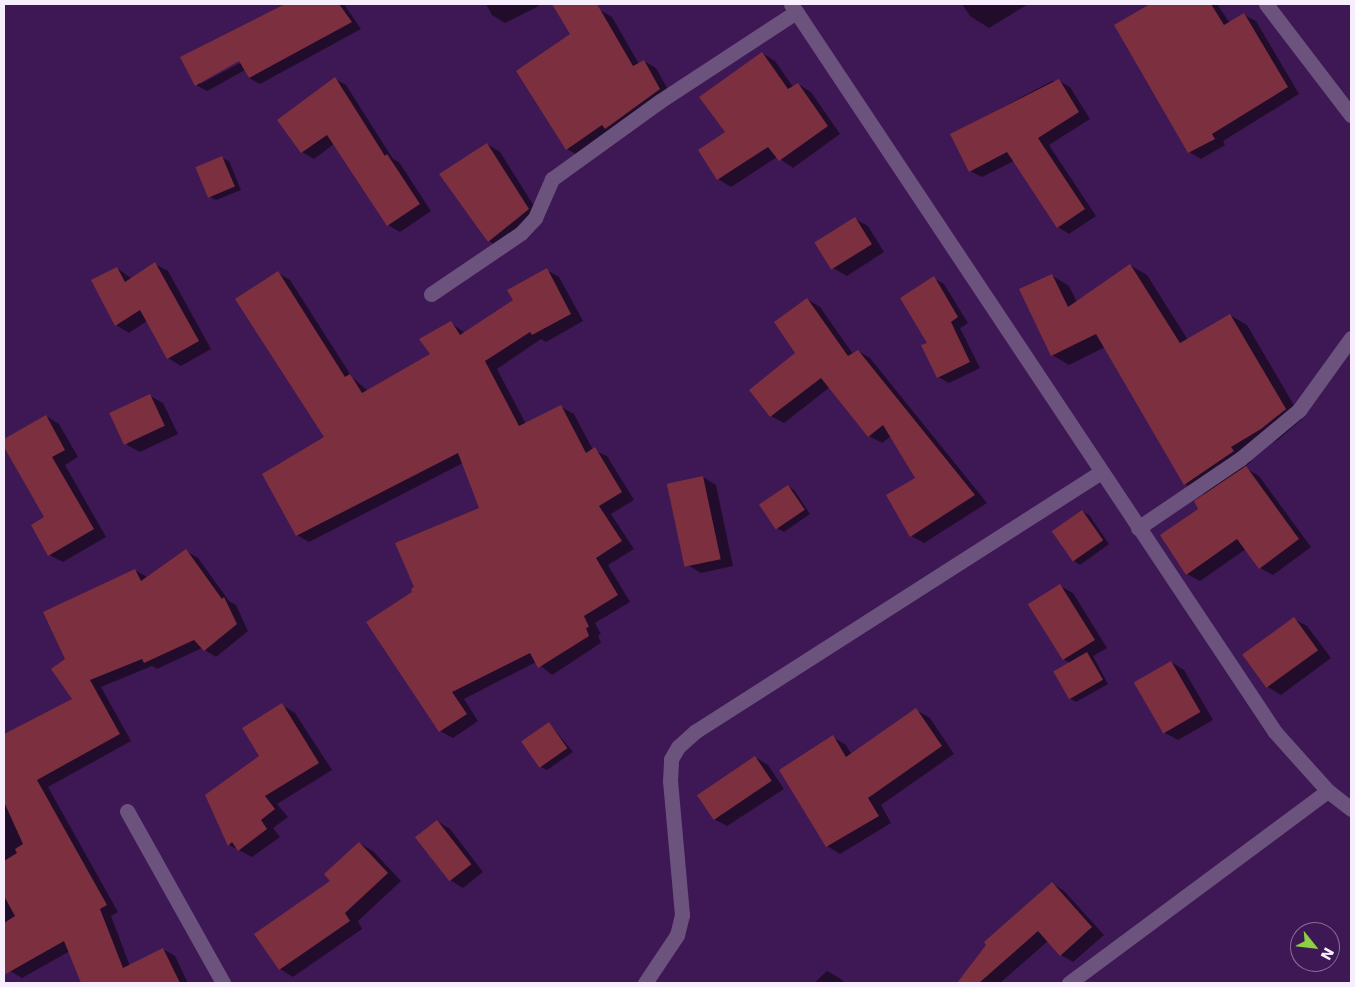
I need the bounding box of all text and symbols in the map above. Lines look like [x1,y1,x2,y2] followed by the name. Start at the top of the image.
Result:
[1290,922,1340,972] north arrow
[1317,945,1337,963] text: N

